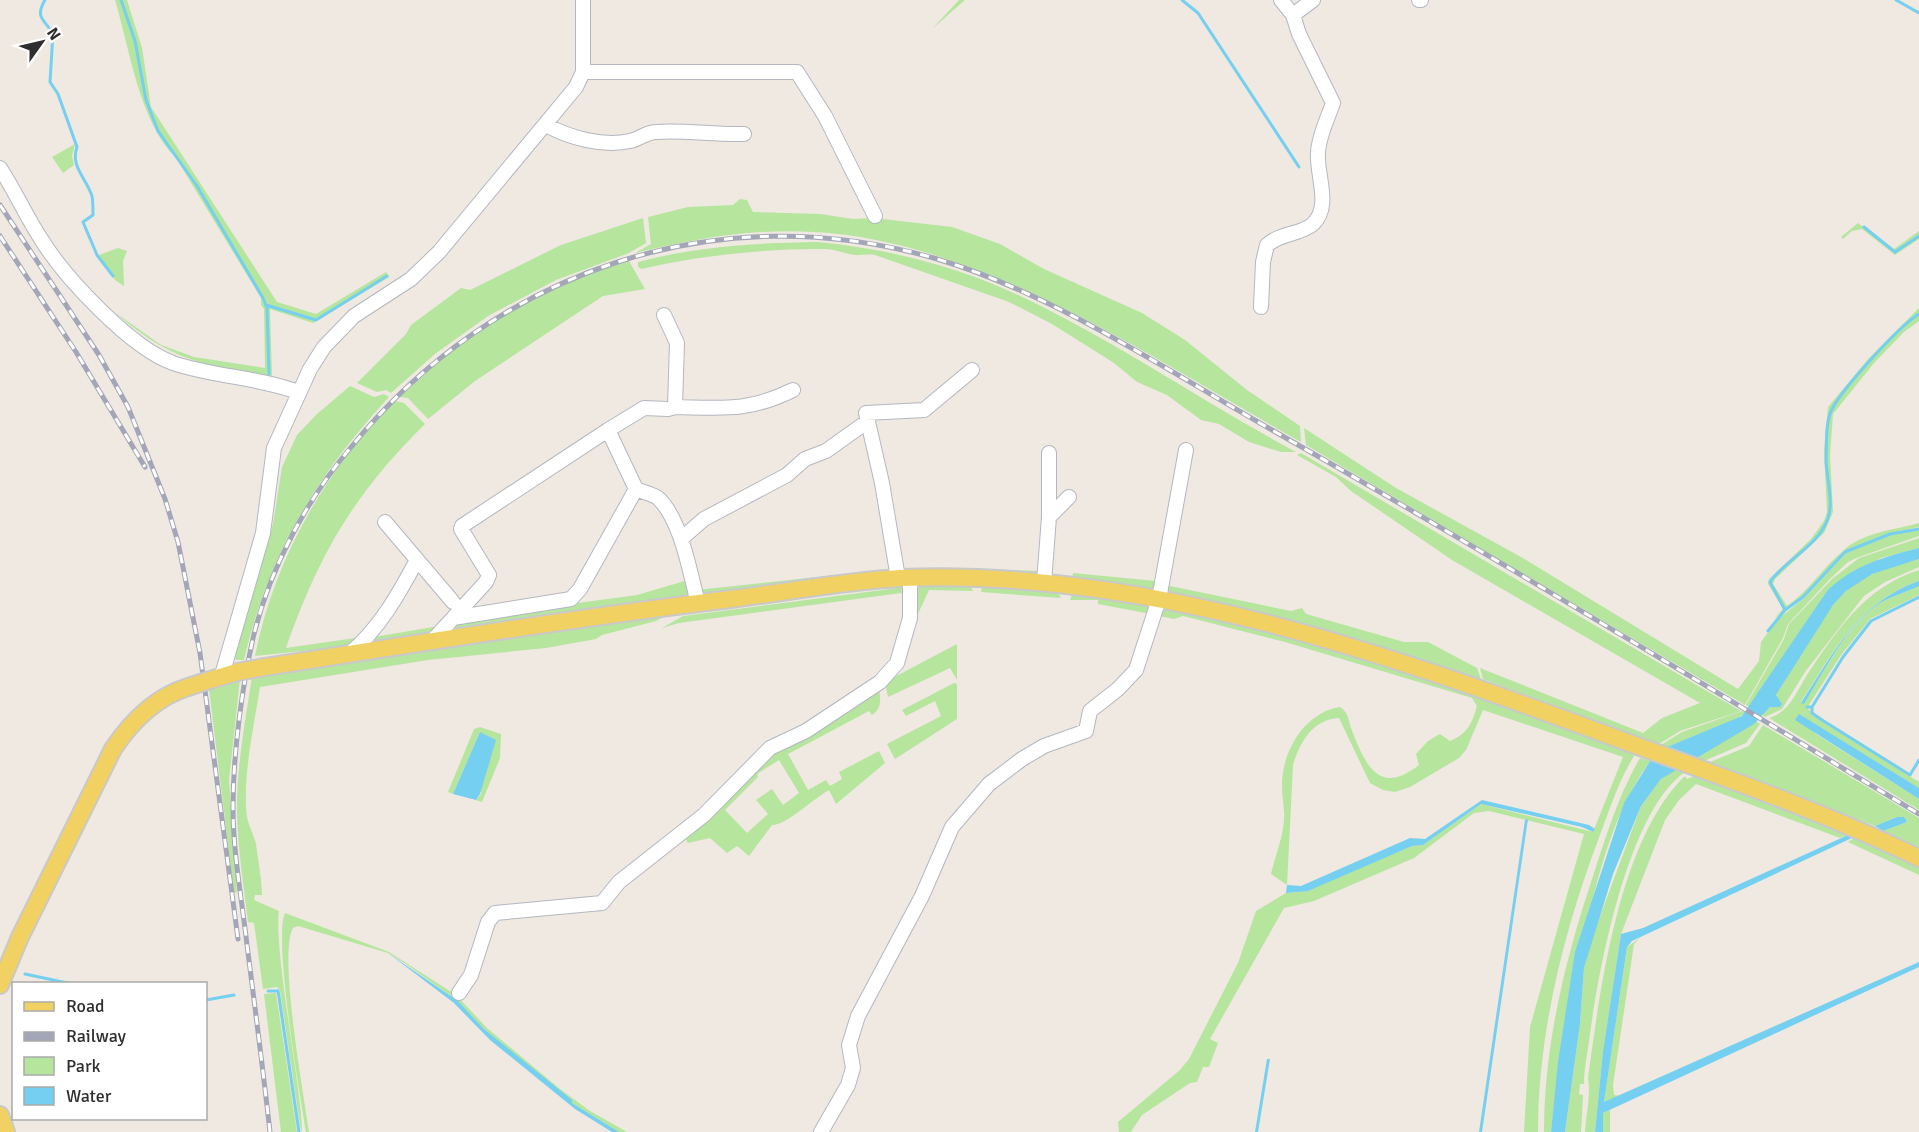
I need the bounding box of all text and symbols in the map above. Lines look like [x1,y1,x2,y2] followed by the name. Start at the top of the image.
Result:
[12,12,72,72] north arrow
[42,24,65,44] text: N
[12,982,207,1120] legend
[66,995,105,1017] text: Road
[66,1025,127,1047] text: Railway
[66,1055,101,1077] text: Park
[66,1085,112,1107] text: Water

